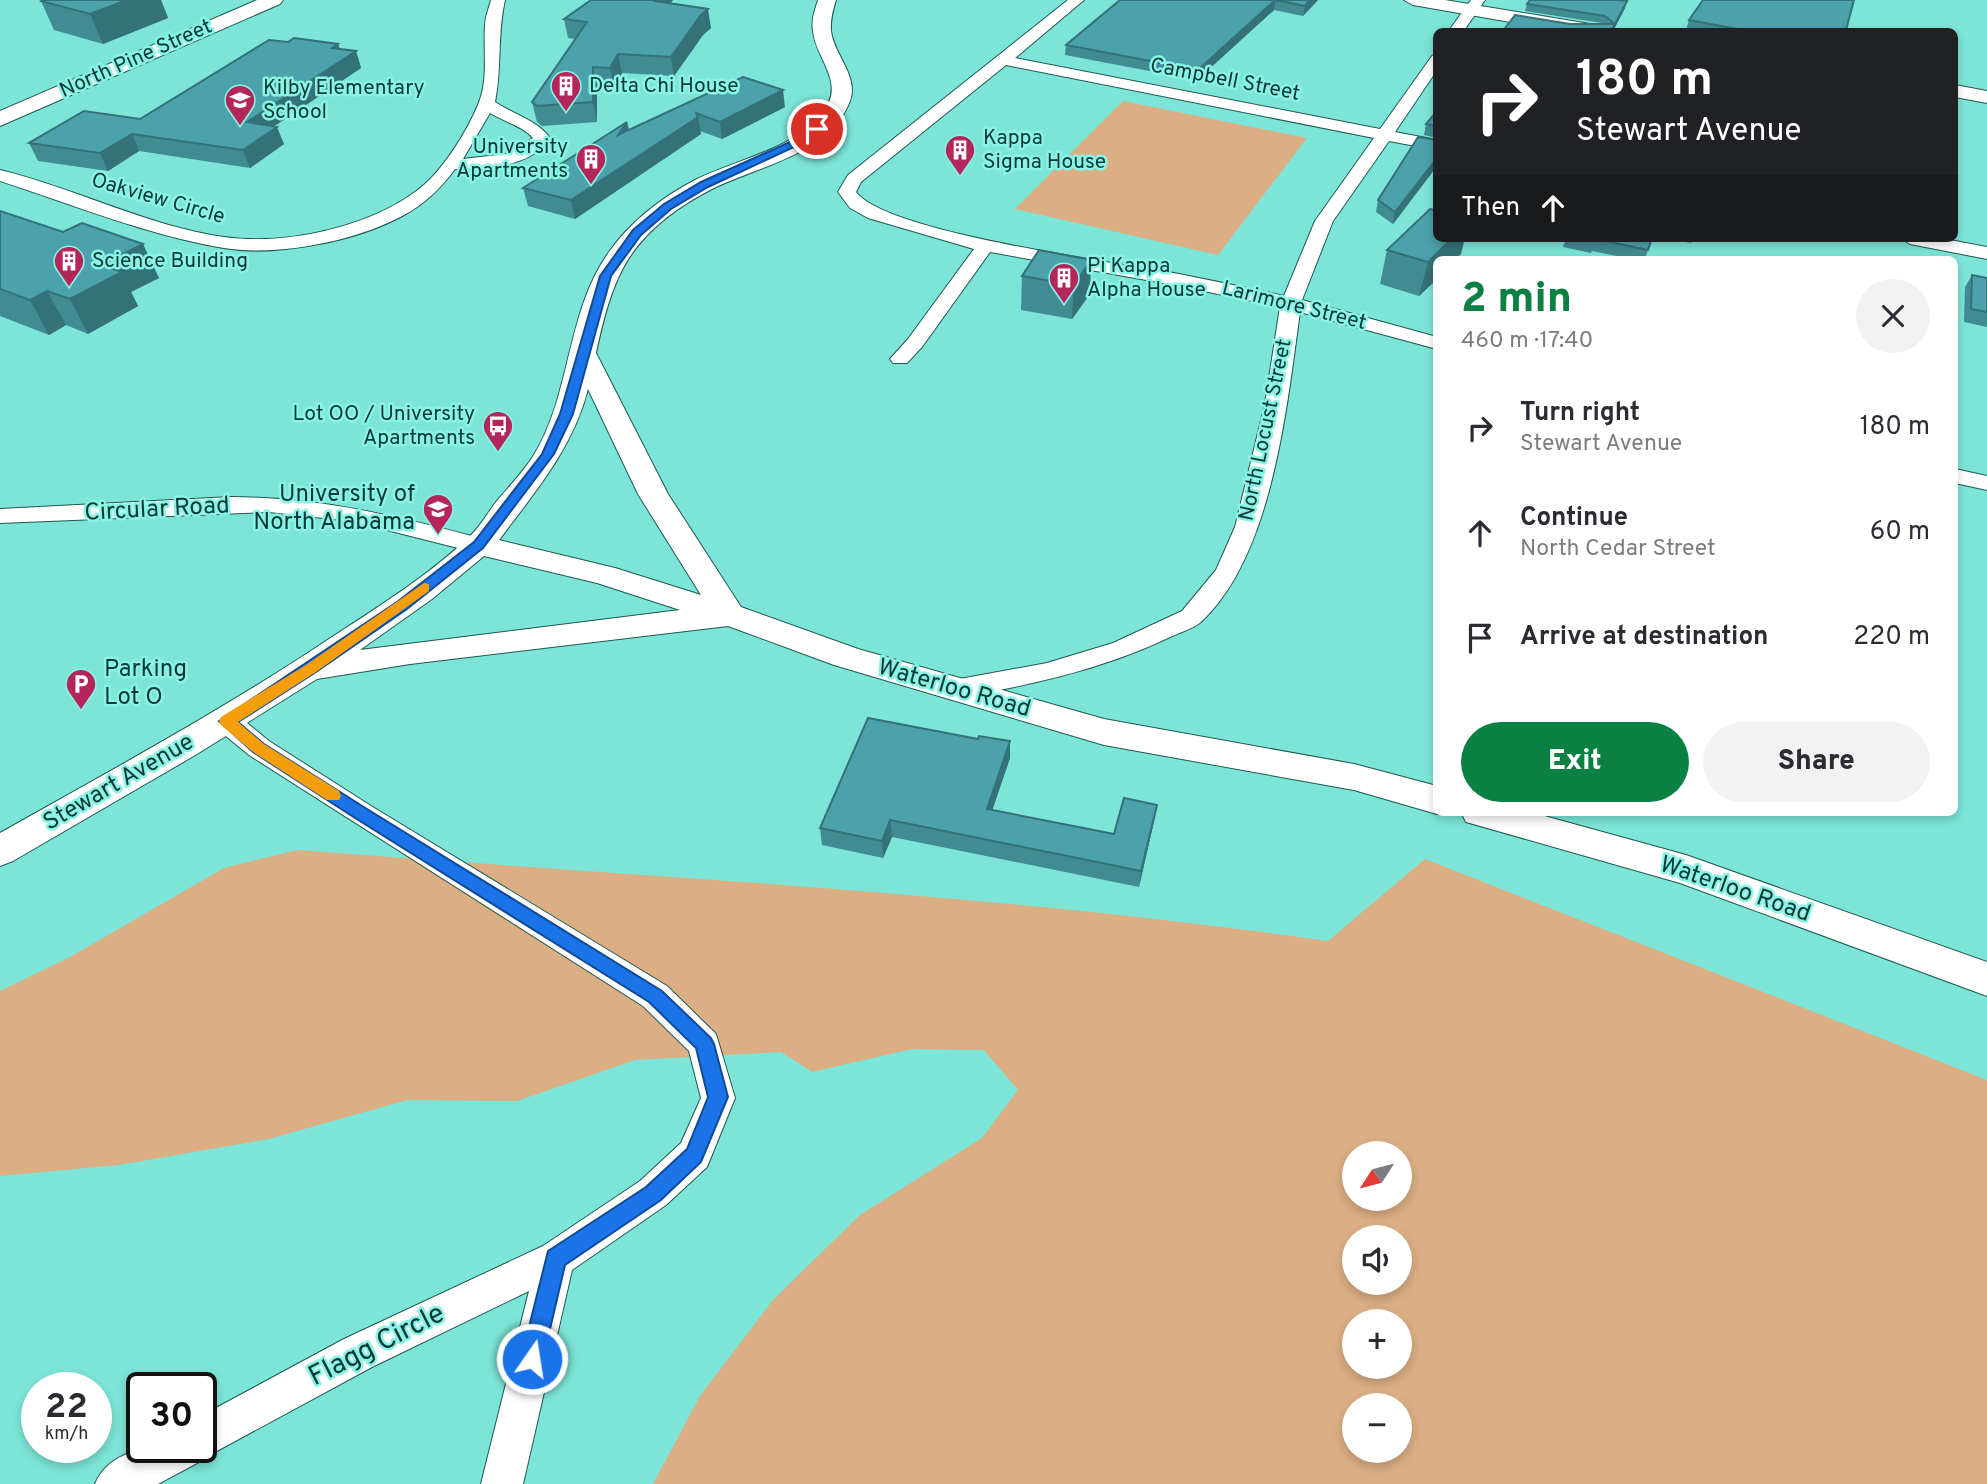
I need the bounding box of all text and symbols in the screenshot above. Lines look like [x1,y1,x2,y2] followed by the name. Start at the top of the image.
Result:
[56,13,216,105] street label: North Pine Street
[1576,51,1713,113] text: 180 m
[1148,52,1302,108] street label: Campbell Street
[1461,56,1552,147] icon: right
[549,69,583,113] building icon: Delta Chi House
[589,73,739,100] place label: Delta Chi House
[263,75,425,126] place label: Kilby Elementary School
[223,83,257,127] school or university icon: Kilby Elementary School
[787,99,847,159] pin
[798,110,836,148] icon: arrive
[1576,112,1802,152] text: Stewart Avenue
[983,125,1106,176] place label: Kappa Sigma House
[943,133,977,177] building icon: Kappa Sigma House
[456,134,568,185] place label: University Apartments
[574,142,608,186] building icon: University Apartments
[88,167,228,231] street label: Oakview Circle
[1534,189,1572,227] icon: ahead
[1461,192,1520,225] text: Then
[52,244,86,288] building icon: Science Building
[92,248,248,275] place label: Science Building
[1087,253,1206,304] place label: Pi Kappa Alpha House
[1047,261,1081,305] building icon: Pi Kappa Alpha House
[1461,274,1572,327] text: 2 min
[1219,275,1369,337] street label: Larimore Street
[1856,279,1930,353] button: close
[1461,327,1593,356] text: 460 m · 17:40
[1234,336,1298,524] street label: North Locust Street
[1520,397,1640,430] text: Turn right
[292,401,475,452] place label: Lot OO / University Apartments
[481,409,515,453] bus stop icon: Lot OO / University Apartments
[1461,409,1499,447] icon: right
[1860,411,1930,444] text: 180 m
[1520,430,1682,459] text: Stewart Avenue
[253,480,415,538] place label: University of North Alabama
[84,491,230,529] street label: Circular Road
[421,492,455,536] school or university icon: University of North Alabama
[1520,502,1628,535] text: Continue
[1461,514,1499,552] icon: ahead
[1870,516,1930,549] text: 60 m
[1520,535,1716,564] text: North Cedar Street
[1461,619,1499,657] icon: arrive
[1520,621,1768,654] text: Arrive at destination
[1853,621,1930,654] text: 220 m
[874,653,1034,725] street label: Waterloo Road
[104,655,187,713] place label: Parking Lot O
[64,667,98,711] parking icon: Parking Lot O
[1461,722,1689,802] button: Exit
[1703,722,1930,802] button: Share
[38,728,200,838] street label: Stewart Avenue
[1656,850,1814,930] street label: Waterloo Road
[1342,1141,1412,1211] north arrow
[1342,1141,1412,1463] map controls
[1342,1225,1412,1295] button: sound
[303,1296,451,1396] street label: Flagg Circle
[1342,1309,1412,1379] button: +
[495,1322,569,1396] position arrow
[126,1372,217,1463] speed limit sign: 30
[45,1386,88,1430] text: 22
[1342,1393,1412,1463] button: −
[45,1423,88,1446] text: km/h

